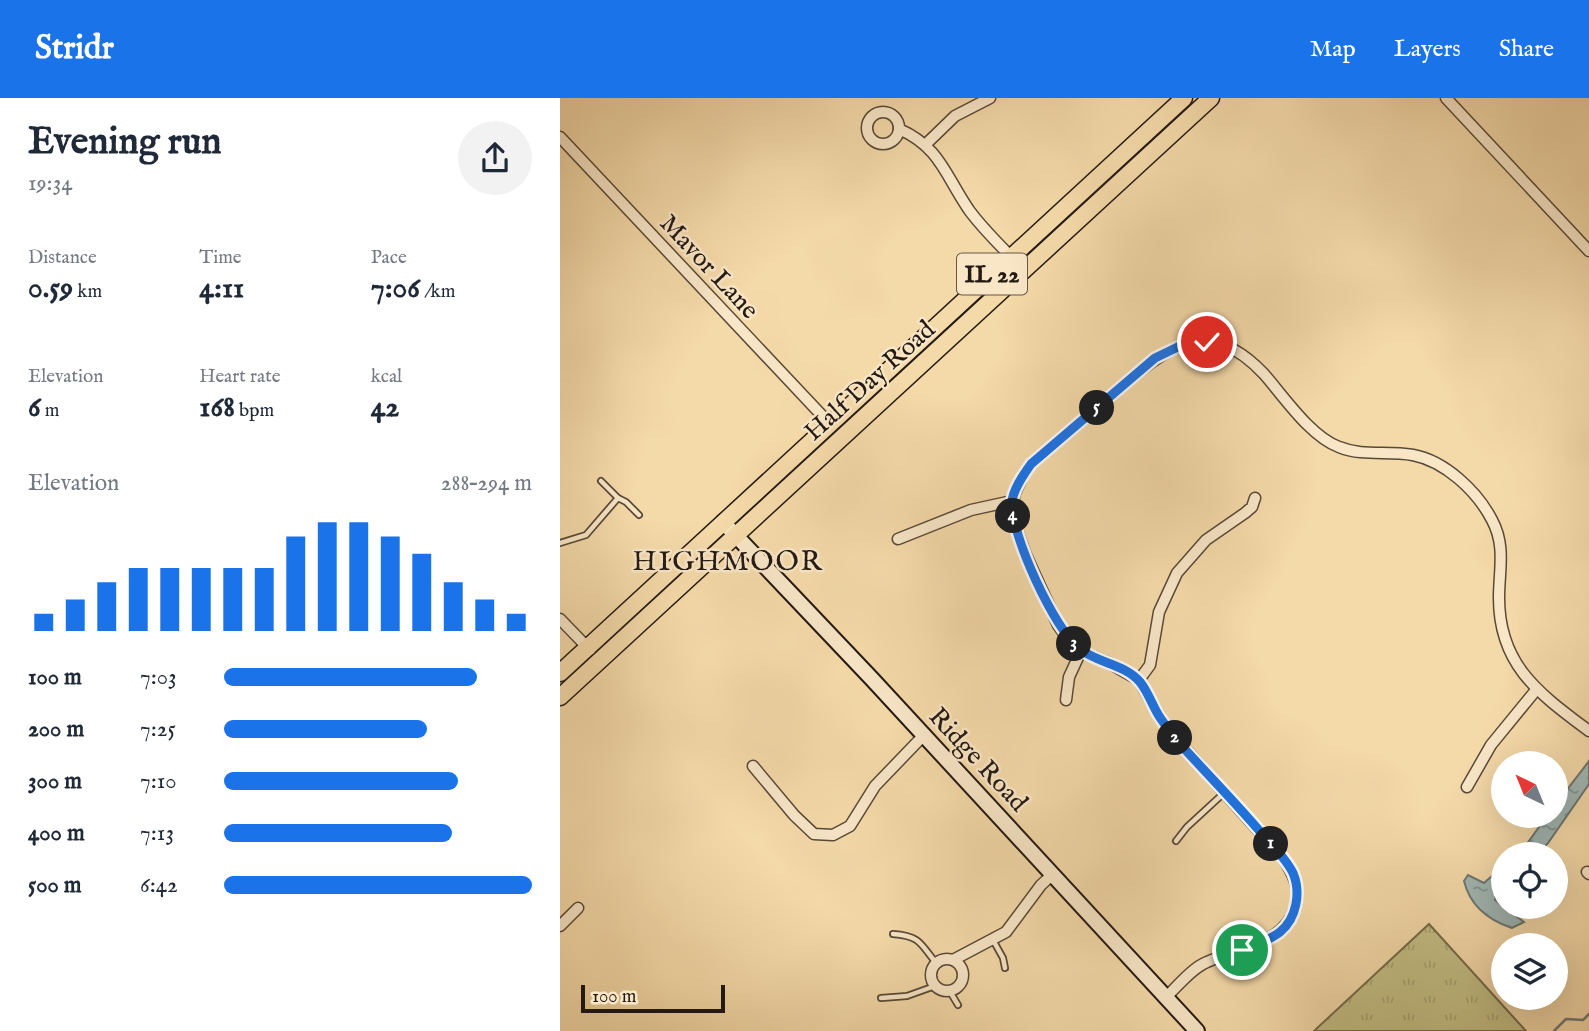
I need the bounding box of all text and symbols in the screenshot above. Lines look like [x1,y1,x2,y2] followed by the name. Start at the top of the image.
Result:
[35,28,114,70] text: Stridr
[1310,34,1356,65] text: Map
[1394,34,1461,65] text: Layers
[1499,34,1554,65] text: Share
[28,119,222,167] text: Evening run
[458,121,532,195] button: share
[28,169,73,198] text: 19:34
[652,208,766,326] street label: Mavor Lane
[28,246,97,270] text: Distance
[199,246,242,270] text: Time
[371,246,407,270] text: Pace
[957,254,1027,294] road number: IL 22
[28,270,73,308] text: 0.59
[199,270,244,308] text: 4:11
[371,270,420,308] text: 7:06
[73,280,102,304] text: km
[420,280,455,304] text: /km
[1177,312,1237,372] pin
[798,314,942,449] street label: Half Day Road
[1188,323,1226,361] icon: check
[28,365,103,389] text: Elevation
[199,365,280,389] text: Heart rate
[371,365,402,389] text: kcal
[28,389,41,427] text: 6
[199,389,235,427] text: 168
[371,389,399,427] text: 42
[1080,390,1114,426] pin: 5
[1093,395,1100,419] text: 5
[41,399,59,423] text: m
[235,399,274,423] text: bpm
[28,469,119,498] text: Elevation
[441,469,532,498] text: 288–294 m
[995,498,1030,534] pin: 4
[1008,503,1017,527] text: 4
[632,545,824,580] district label: HIGHMOOR
[1056,626,1092,662] pin: 3
[1070,631,1077,655] text: 3
[28,663,82,692] text: 100 m
[140,663,177,692] text: 7:03
[921,701,1035,819] street label: Ridge Road
[28,715,84,744] text: 200 m
[140,715,176,744] text: 7:25
[1158,720,1192,756] pin: 2
[1170,725,1179,749] text: 2
[1491,751,1568,828] north arrow
[1491,751,1568,1010] map controls
[28,767,82,796] text: 300 m
[140,767,177,796] text: 7:10
[28,819,85,848] text: 400 m
[140,819,174,848] text: 7:13
[1254,826,1288,862] pin: 1
[1267,831,1274,855] text: 1
[1491,842,1568,919] button: locate
[28,871,82,900] text: 500 m
[140,871,178,900] text: 6:42
[1212,920,1272,980] pin
[1223,931,1261,969] icon: arrive
[1491,933,1568,1010] button: layers
[581,982,724,1014] scale bar
[592,985,636,1009] text: 100 m

